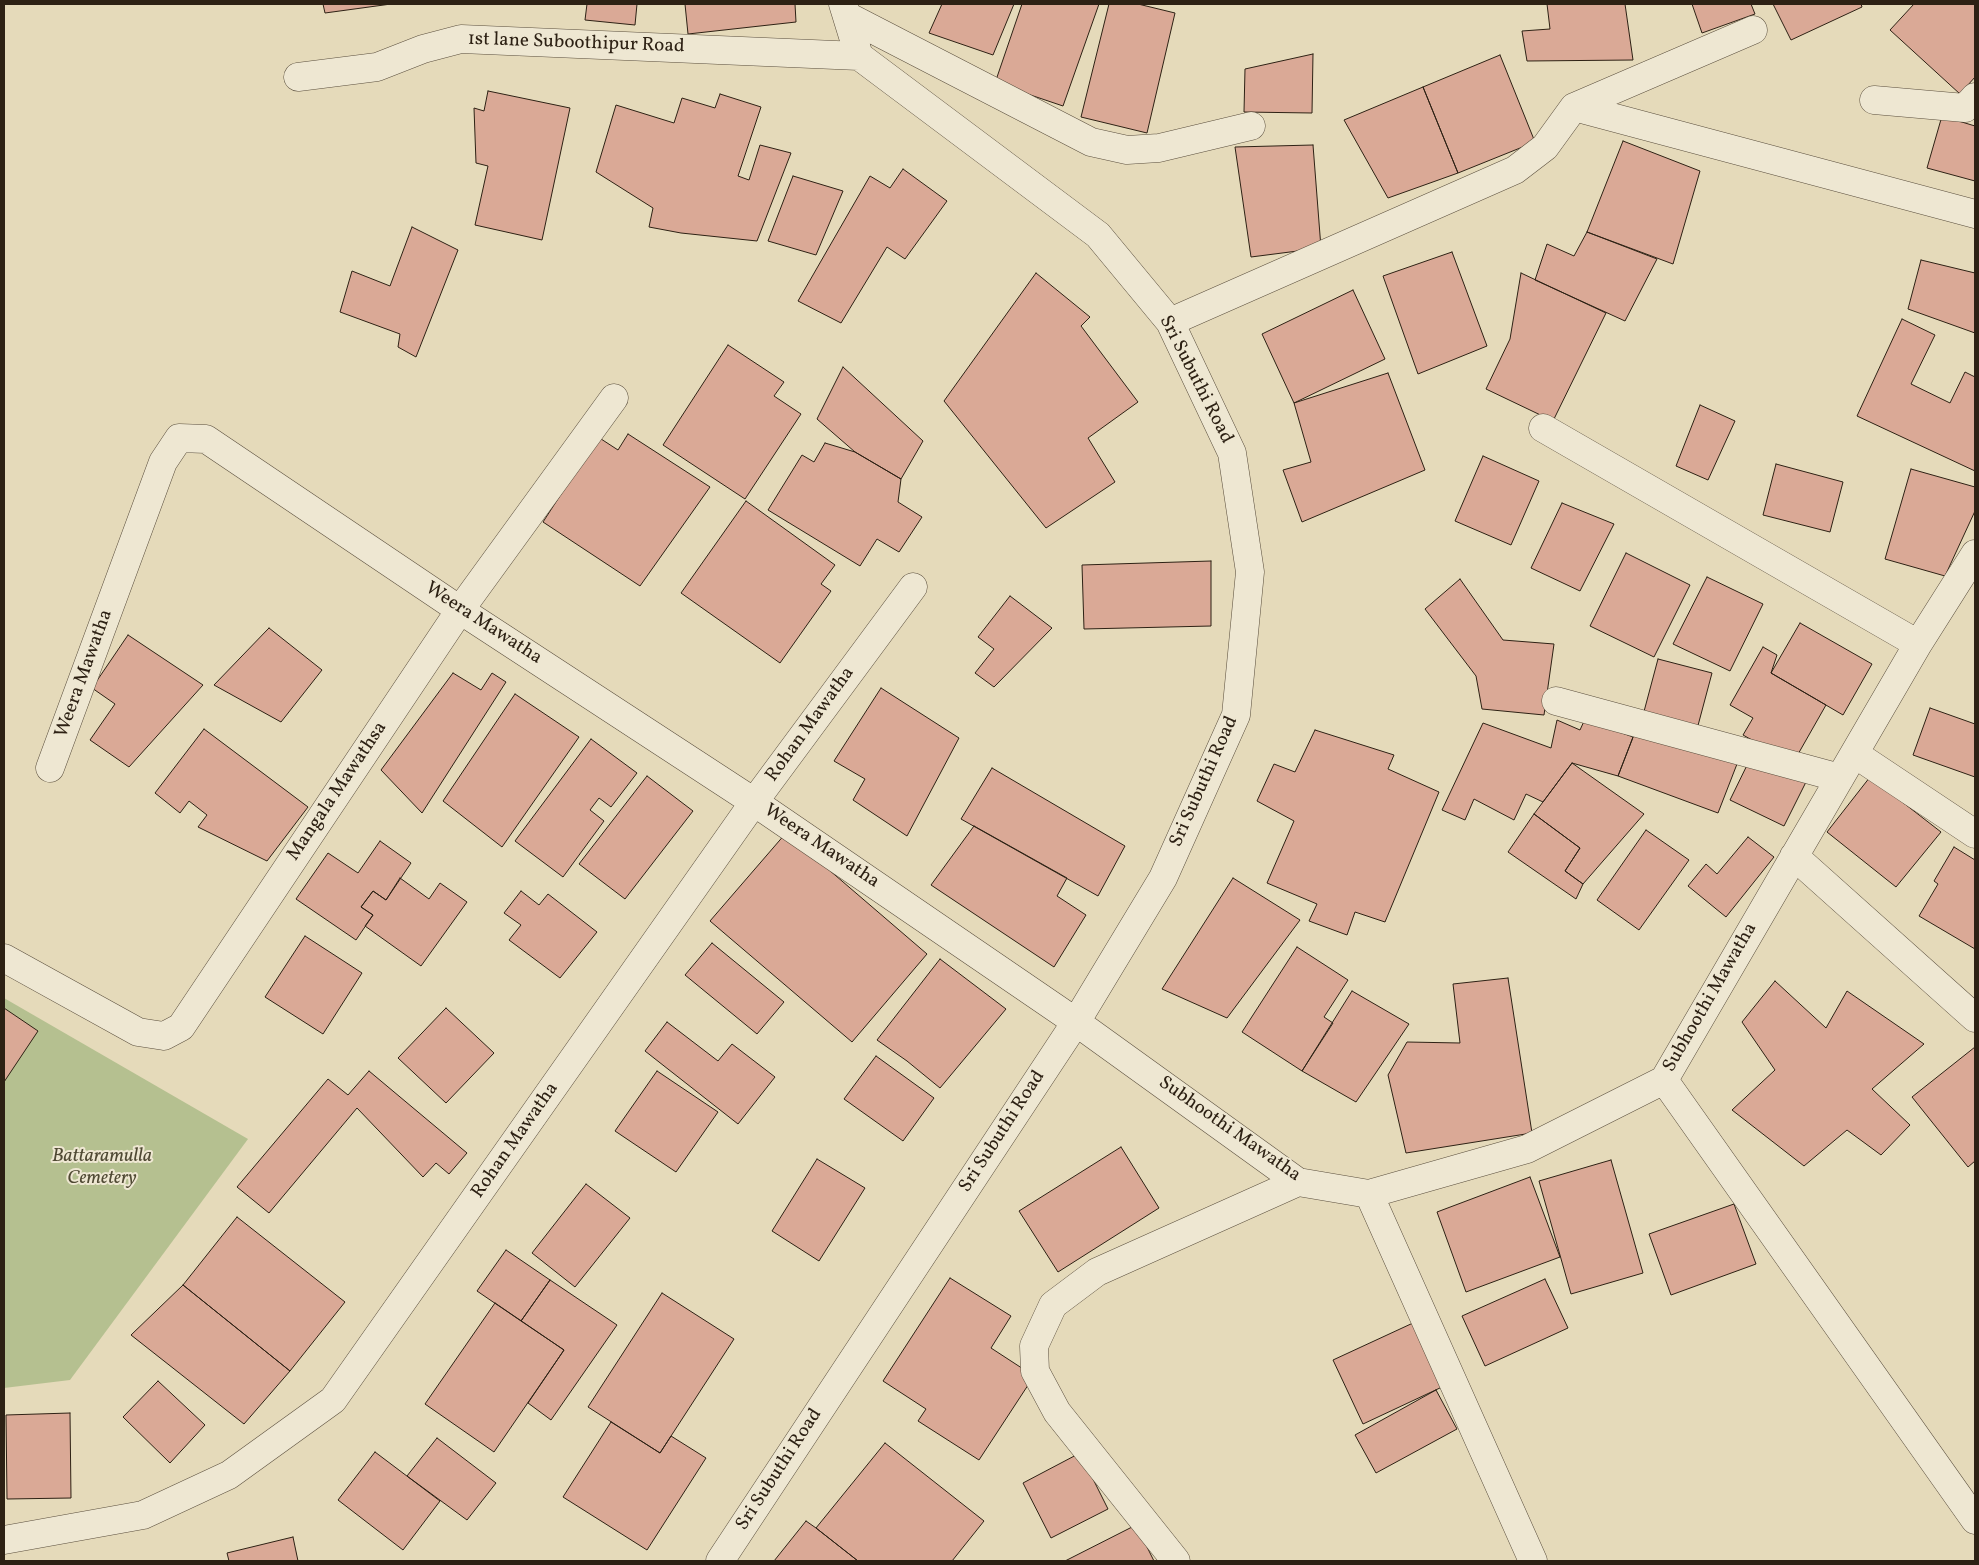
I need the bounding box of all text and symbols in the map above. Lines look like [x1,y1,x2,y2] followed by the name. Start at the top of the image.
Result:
[467,29,685,59] street label: 1st lane Suboothipur Road
[1153,312,1237,448] street label: Sri Subuthi Road
[420,578,546,670] street label: Weera Mawatha
[51,607,119,741] street label: Weera Mawatha
[762,663,860,787] street label: Rohan Mawatha
[1166,713,1244,851] street label: Sri Subuthi Road
[283,718,393,866] street label: Mangala Mawathsa
[759,800,883,894] street label: Weera Mawatha
[1659,919,1763,1077] street label: Subhoothi Mawatha
[955,1067,1051,1197] street label: Sri Subuthi Road
[1153,1072,1305,1188] street label: Subhoothi Mawatha
[468,1079,564,1203] street label: Rohan Mawatha
[52,1147,152,1191] park label: Battaramulla Cemetery
[732,1405,828,1535] street label: Sri Subuthi Road

